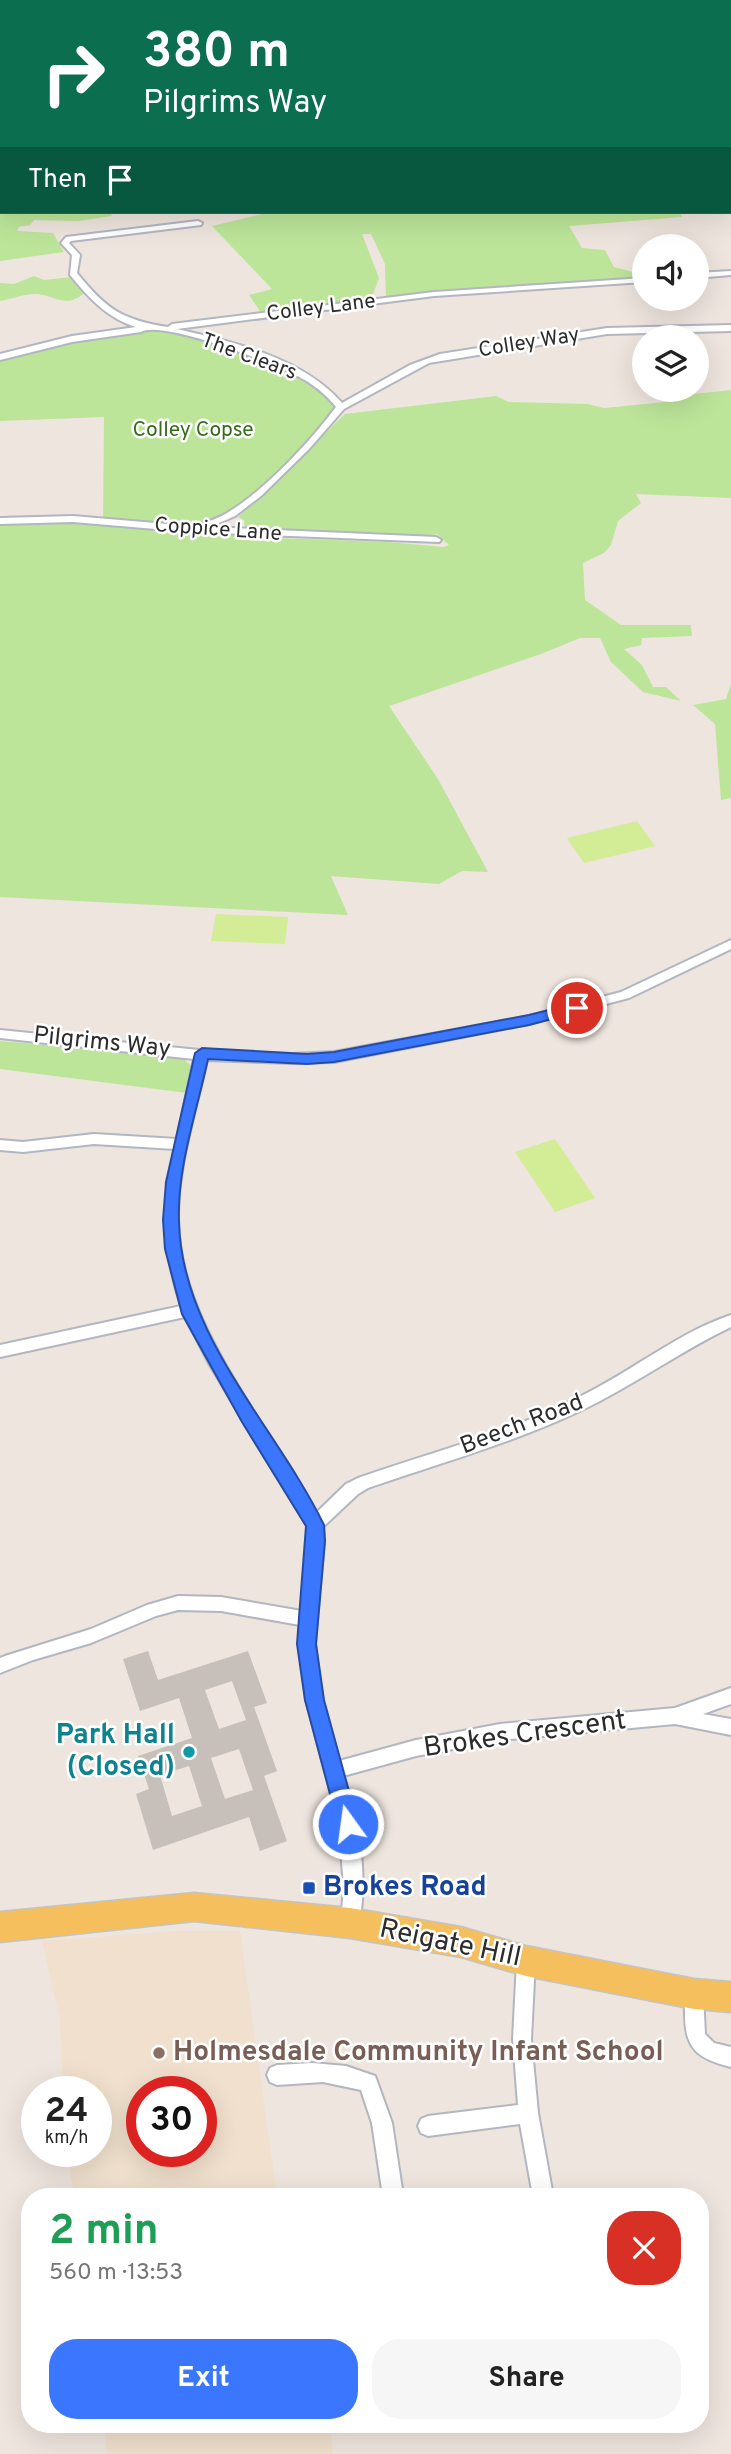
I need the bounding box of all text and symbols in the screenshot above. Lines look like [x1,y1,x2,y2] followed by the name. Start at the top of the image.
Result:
[143,23,290,85] text: 380 m
[28,28,119,119] icon: right
[143,84,327,124] text: Pilgrims Way
[101,161,139,199] icon: arrive
[28,164,87,197] text: Then
[632,234,709,402] map controls
[632,234,709,311] button: sound
[265,288,377,328] street label: Colley Lane
[476,322,582,364] street label: Colley Way
[632,325,709,402] button: layers
[197,327,301,387] street label: The Clears
[132,417,254,444] park label: Colley Copse
[153,512,283,548] street label: Coppice Lane
[547,978,607,1038] pin
[558,989,596,1027] icon: arrive
[32,1021,172,1065] street label: Pilgrims Way
[456,1388,588,1462] street label: Beech Road
[421,1703,629,1767] street label: Brokes Crescent
[56,1718,175,1786] place label: Park Hall (Closed)
[181,1744,197,1760] marker: Park Hall (Closed)
[311,1787,385,1861] position arrow
[323,1870,487,1906] place label: Brokes Road
[301,1880,317,1896] marker: Brokes Road
[376,1911,524,1977] street label: Reigate Hill
[173,2035,664,2071] place label: Holmesdale Community Infant School
[151,2045,167,2061] marker: Holmesdale Community Infant School
[126,2076,217,2167] speed limit sign: 30
[45,2090,88,2134] text: 24
[45,2127,88,2150] text: km/h
[49,2206,159,2259] text: 2 min
[607,2211,681,2285] button: close
[49,2259,183,2288] text: 560 m · 13:53
[49,2339,358,2419] button: Exit
[372,2339,681,2419] button: Share

